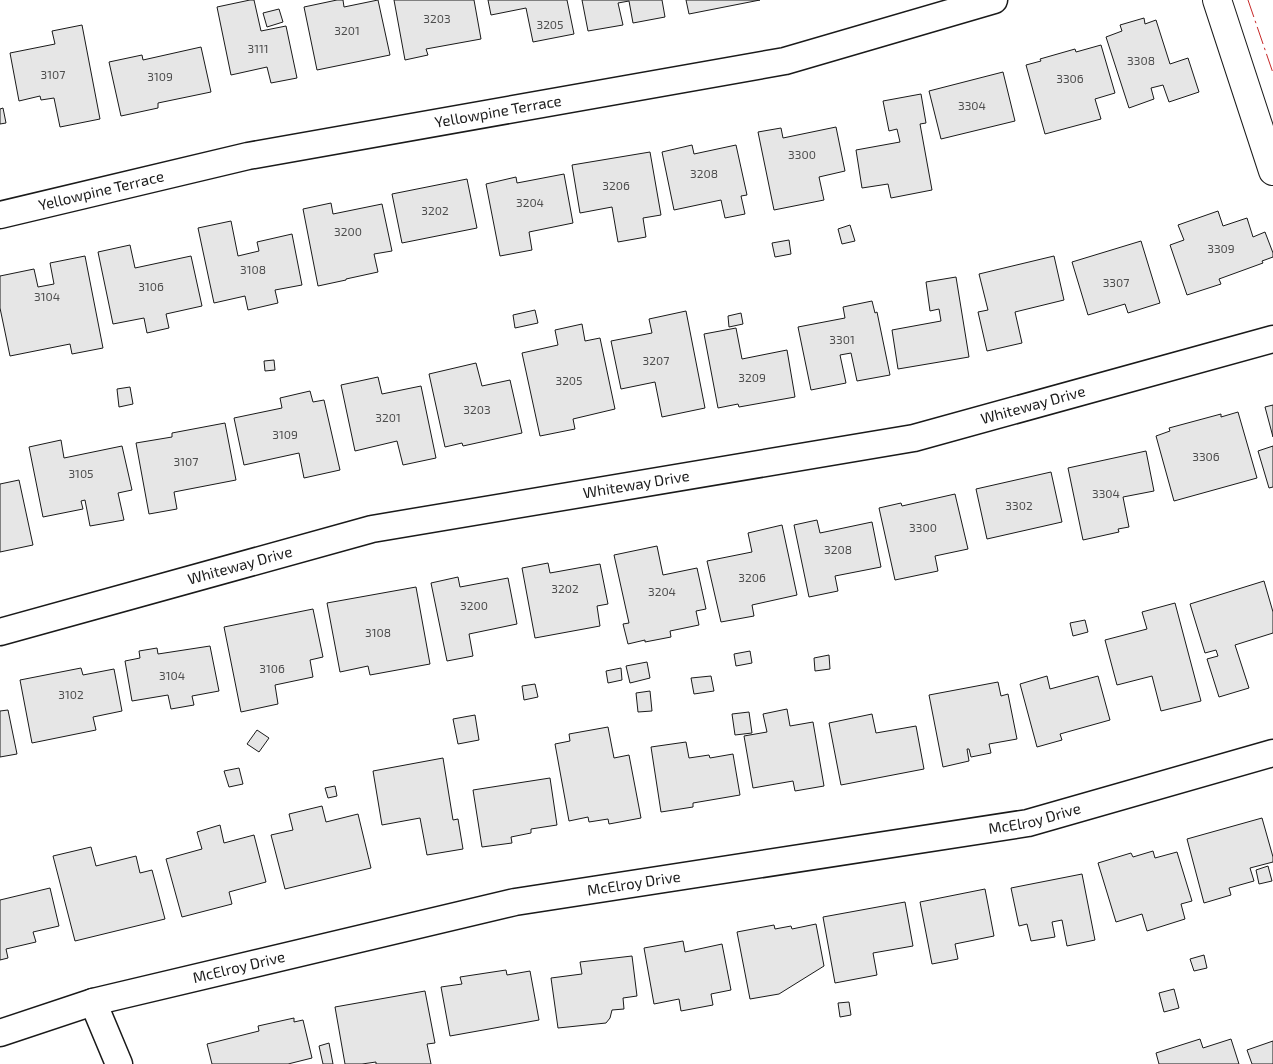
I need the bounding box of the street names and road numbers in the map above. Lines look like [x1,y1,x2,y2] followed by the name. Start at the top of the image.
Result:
[433,91,563,131] street label: Yellowpine Terrace
[36,166,165,214] street label: Yellowpine Terrace
[978,381,1087,427] street label: Whiteway Drive
[582,466,691,501] street label: Whiteway Drive
[185,542,294,588] street label: Whiteway Drive
[987,798,1082,837] street label: McElroy Drive
[586,867,682,899] street label: McElroy Drive
[191,947,287,986] street label: McElroy Drive

